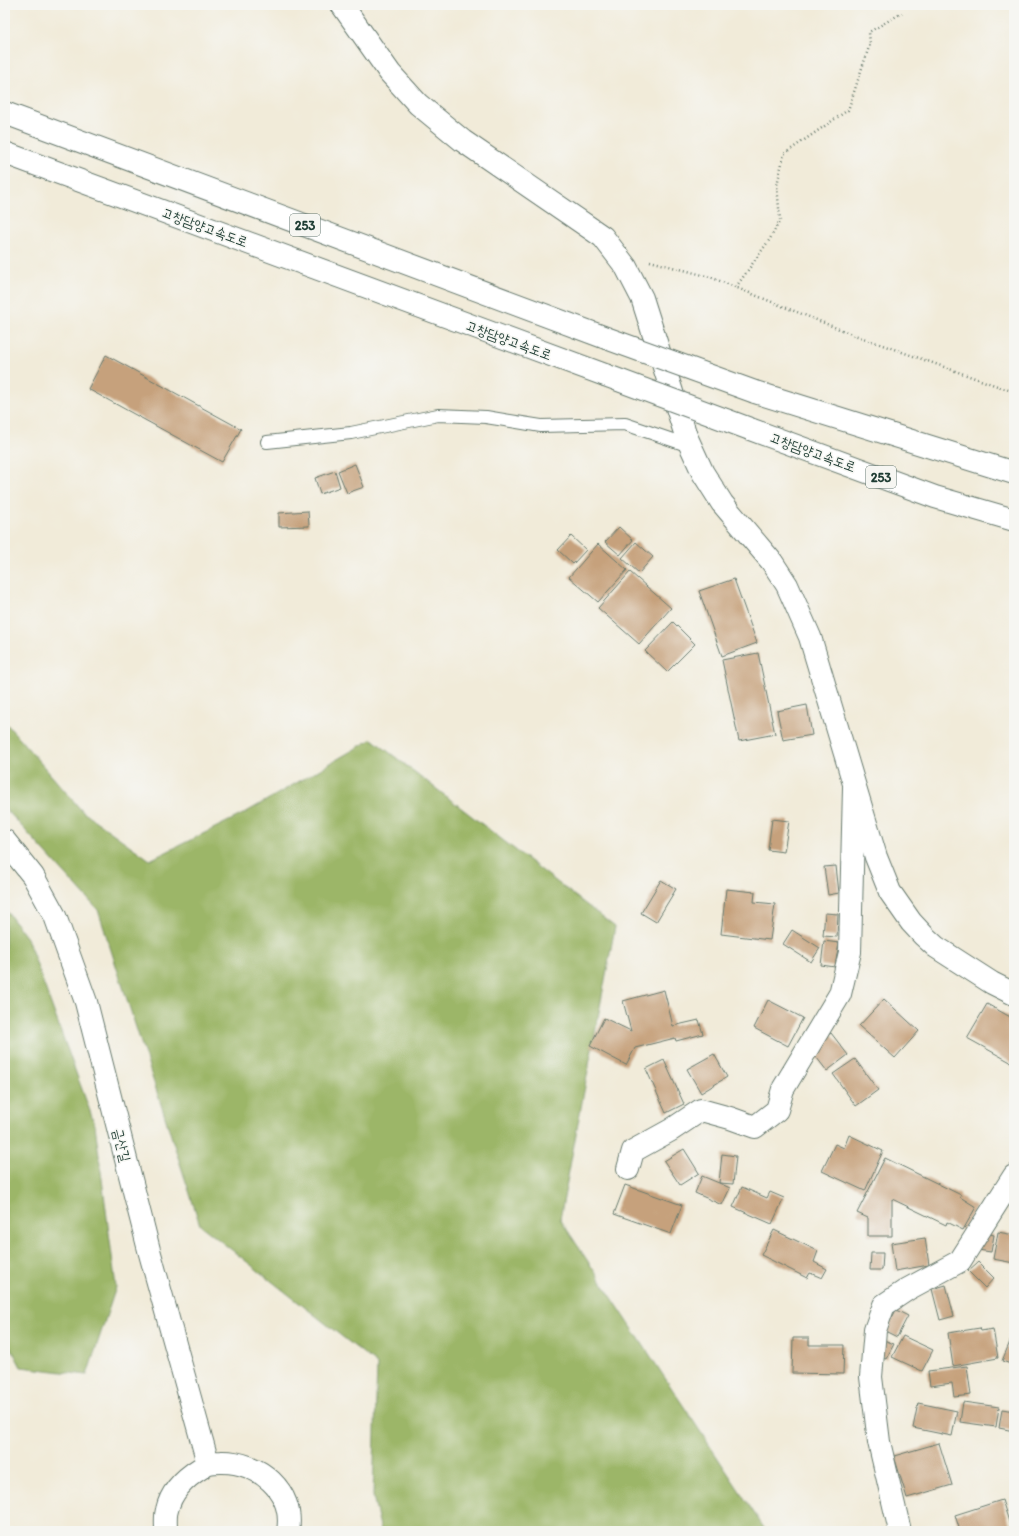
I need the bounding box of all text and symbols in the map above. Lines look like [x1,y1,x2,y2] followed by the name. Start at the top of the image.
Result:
[160,204,250,251] street label: 고창담양고속도로
[290,214,320,236] road number: 253
[464,317,554,364] street label: 고창담양고속도로
[768,429,858,476] street label: 고창담양고속도로
[866,466,896,488] road number: 253
[109,1127,134,1164] street label: 금산길

